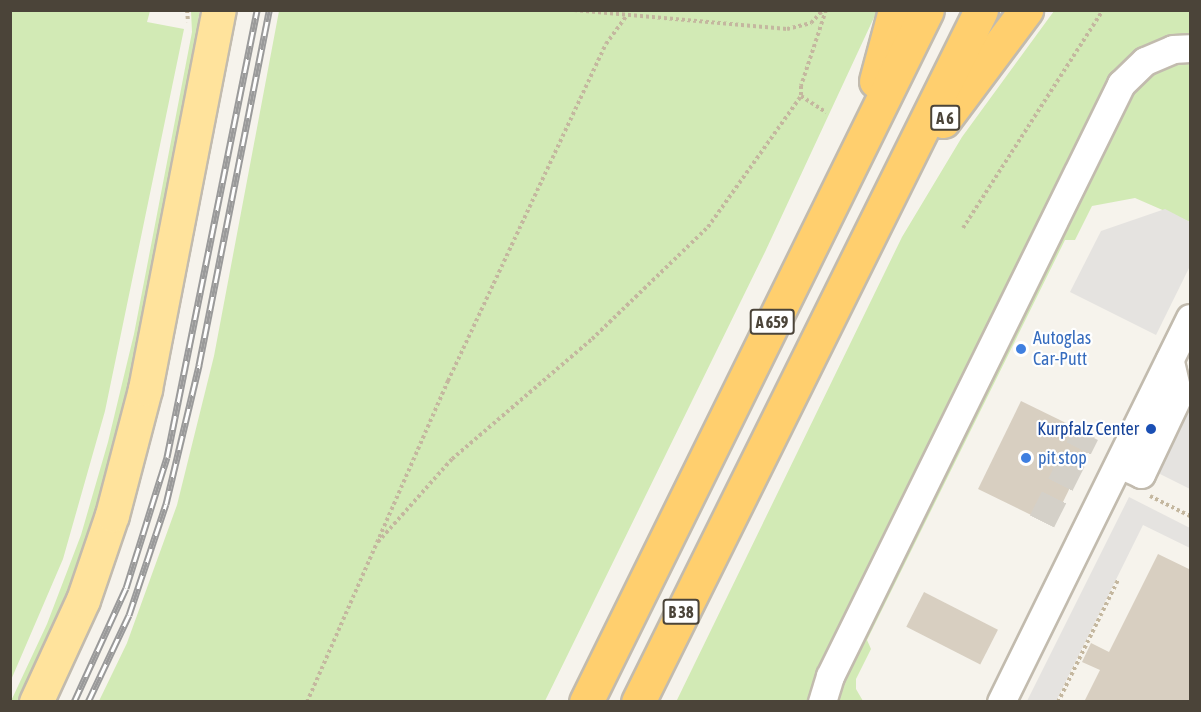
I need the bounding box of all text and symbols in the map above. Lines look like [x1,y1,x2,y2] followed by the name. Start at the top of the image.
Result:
[930,105,960,131] road number: A 6
[750,309,794,335] road number: A 659
[1033,328,1091,370] place label: Autoglas Car-Putt
[1014,342,1028,356] marker: Autoglas Car-Putt
[1037,418,1139,440] place label: Kurpfalz Center
[1144,422,1158,436] marker: Kurpfalz Center
[1038,447,1087,469] place label: pit stop
[1019,451,1033,465] marker: pit stop
[662,599,700,625] road number: B 38

